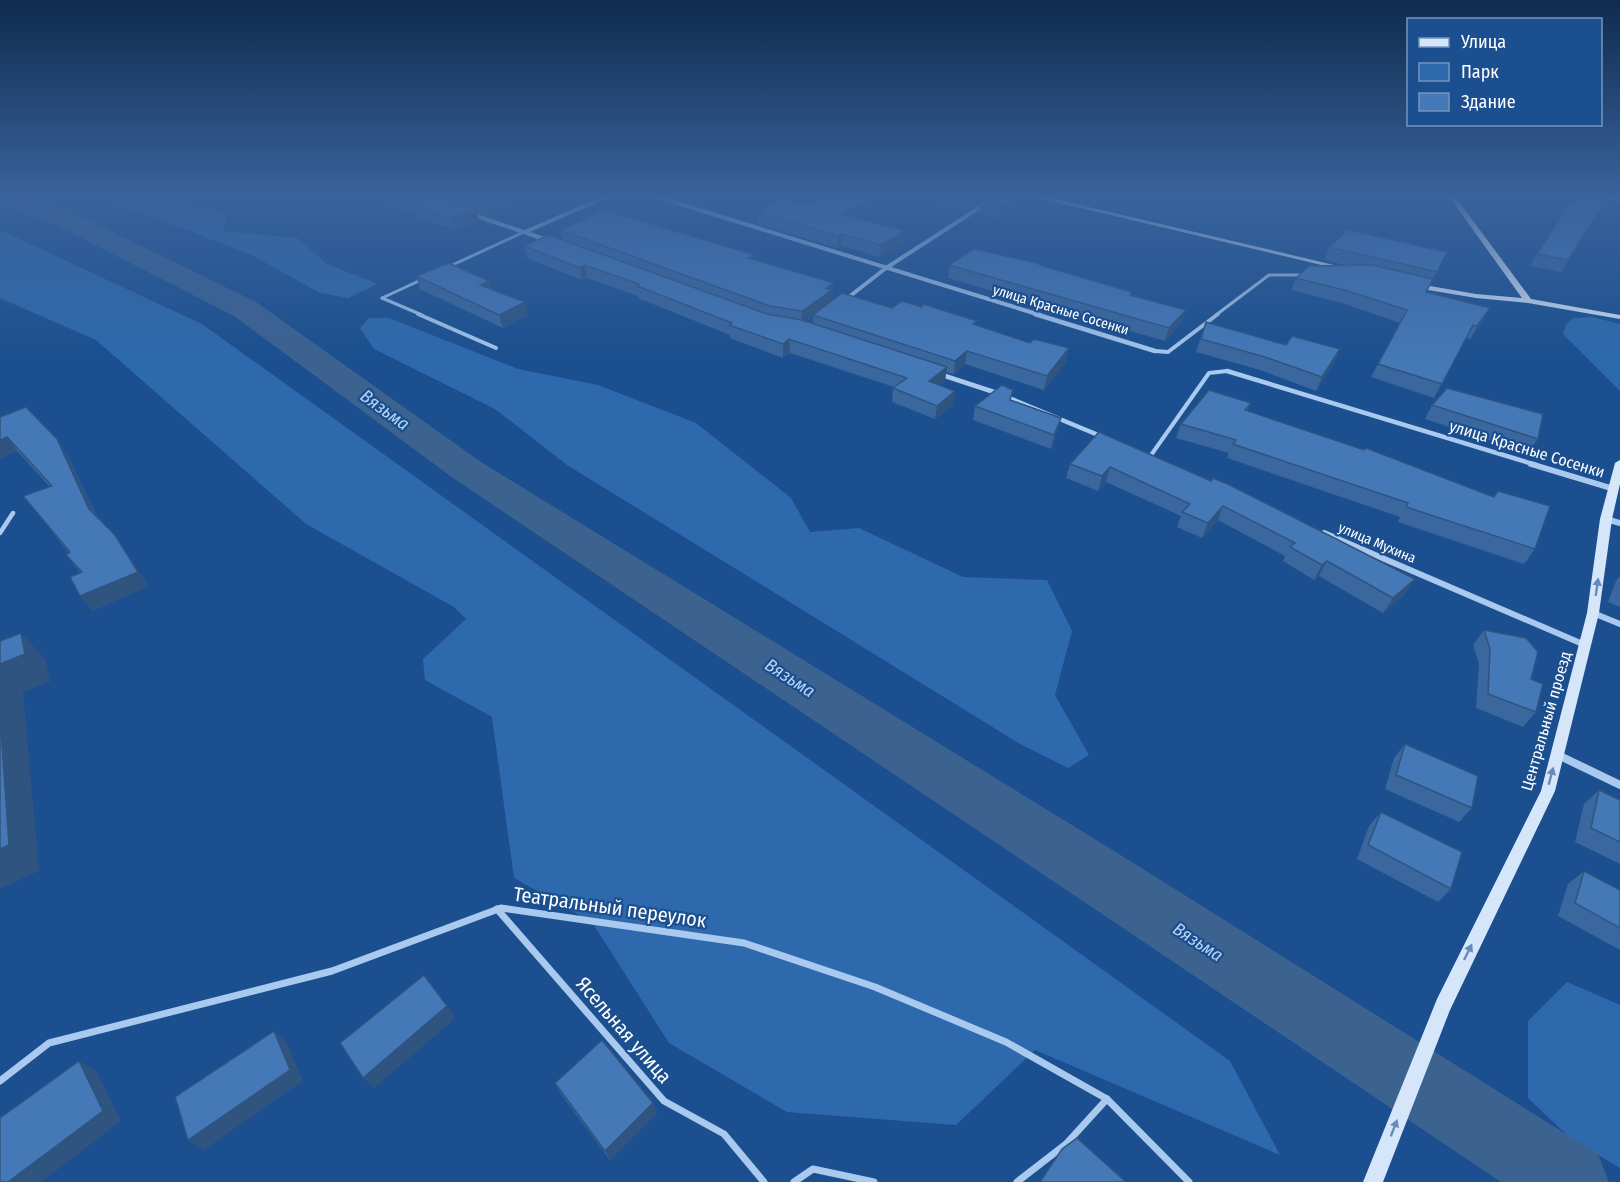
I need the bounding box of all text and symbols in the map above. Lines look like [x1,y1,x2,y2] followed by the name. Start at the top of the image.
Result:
[1407,18,1602,126] legend
[1460,31,1506,53] text: Улица
[1461,61,1499,83] text: Парк
[1461,91,1516,113] text: Здание
[991,281,1131,339] street label: улица Красные Сосенки
[356,385,414,435] water label: Вязьма
[1447,416,1607,482] street label: улица Красные Сосенки
[1336,519,1418,567] street label: улица Мухина
[1592,577,1601,596] one-way arrow
[1517,649,1575,793] street label: Центральный проезд
[761,654,819,702] water label: Вязьма
[1547,767,1557,785] one-way arrow
[512,882,709,932] street label: Театральный переулок
[1169,918,1227,966] water label: Вязьма
[1464,944,1473,961] one-way arrow
[571,972,677,1088] street label: Ясельная улица
[1389,1118,1399,1136] one-way arrow

